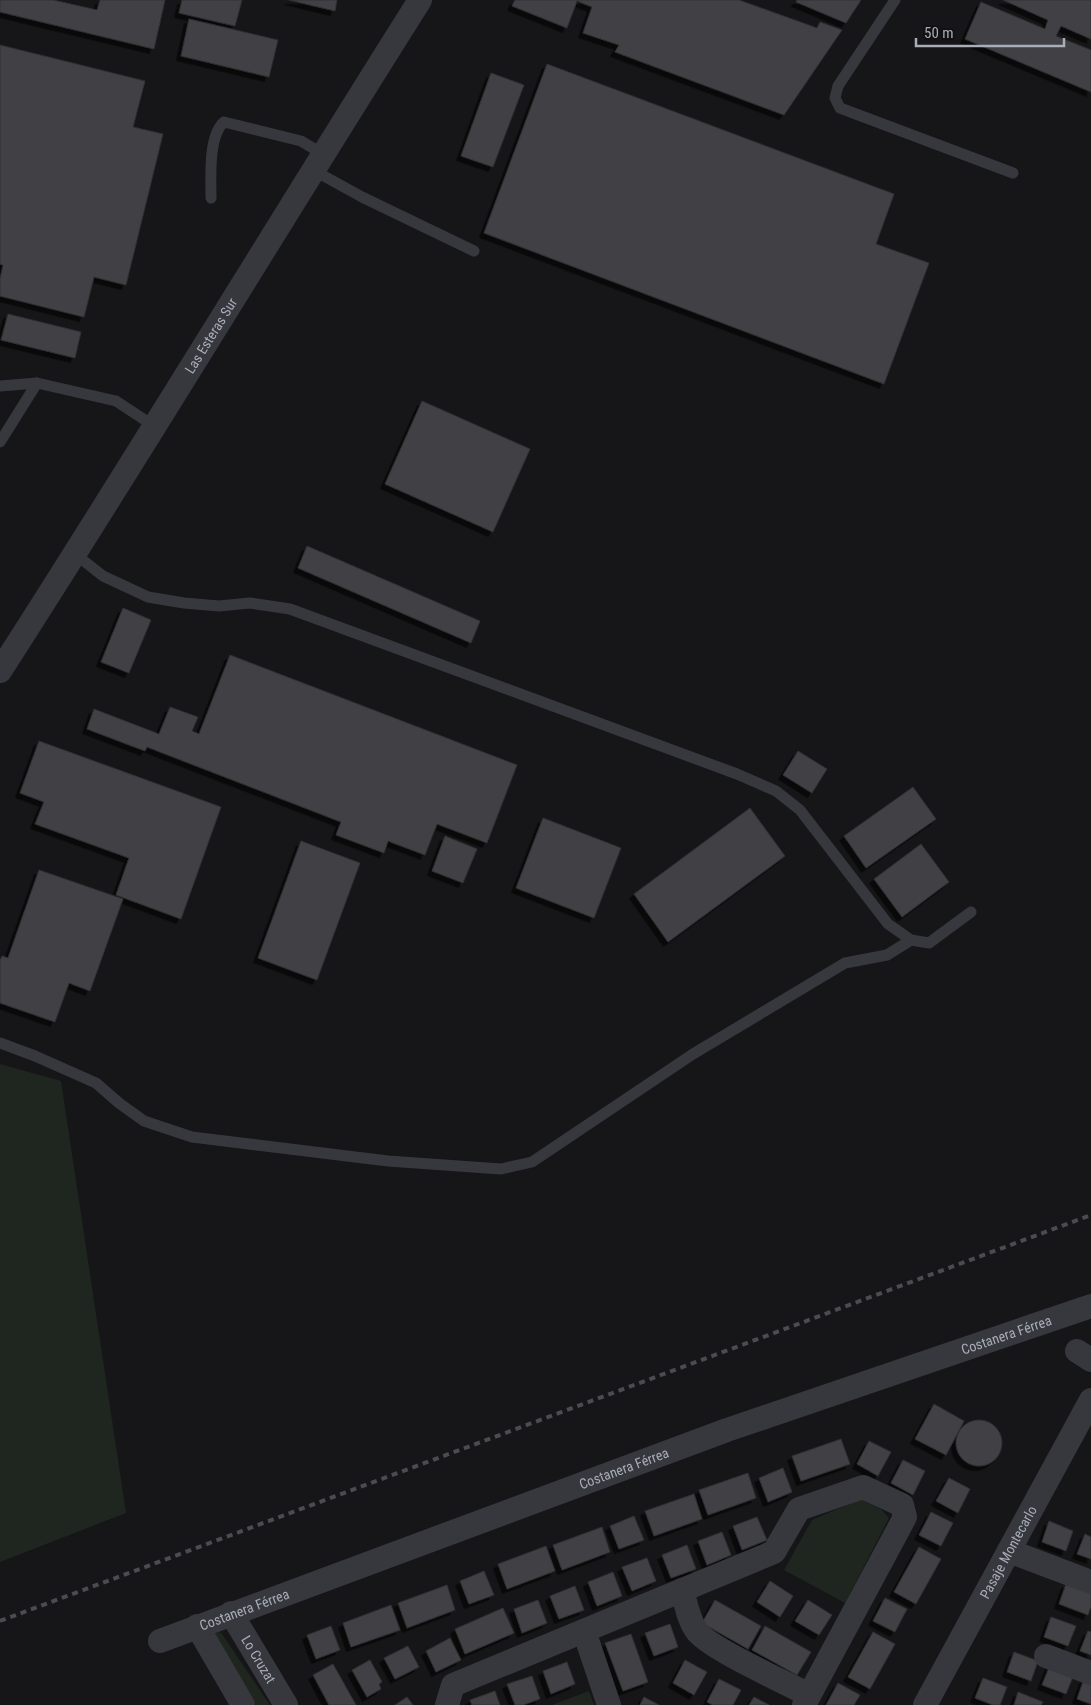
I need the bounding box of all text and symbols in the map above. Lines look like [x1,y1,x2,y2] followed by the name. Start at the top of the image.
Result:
[916,15,1064,47] scale bar
[924,24,954,42] text: 50 m
[181,295,240,376] street label: Las Esteras Sur
[959,1312,1053,1358] street label: Costanera Férrea
[577,1444,671,1492] street label: Costanera Férrea
[976,1503,1040,1601] street label: Pasaje Montecarlo
[197,1586,291,1634] street label: Costanera Férrea
[238,1633,279,1686] street label: Lo Cruzat

